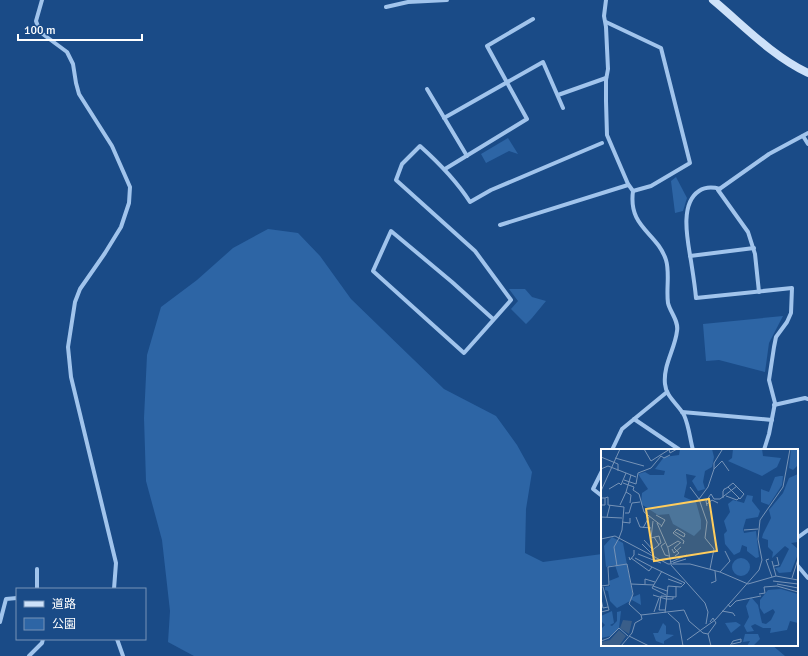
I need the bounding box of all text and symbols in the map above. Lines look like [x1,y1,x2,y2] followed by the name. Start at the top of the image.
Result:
[18,16,142,42] scale bar
[24,23,56,38] text: 100 m
[601,449,798,646] inset map
[16,588,146,640] legend
[52,597,76,612] text: 道路
[52,617,76,632] text: 公園

